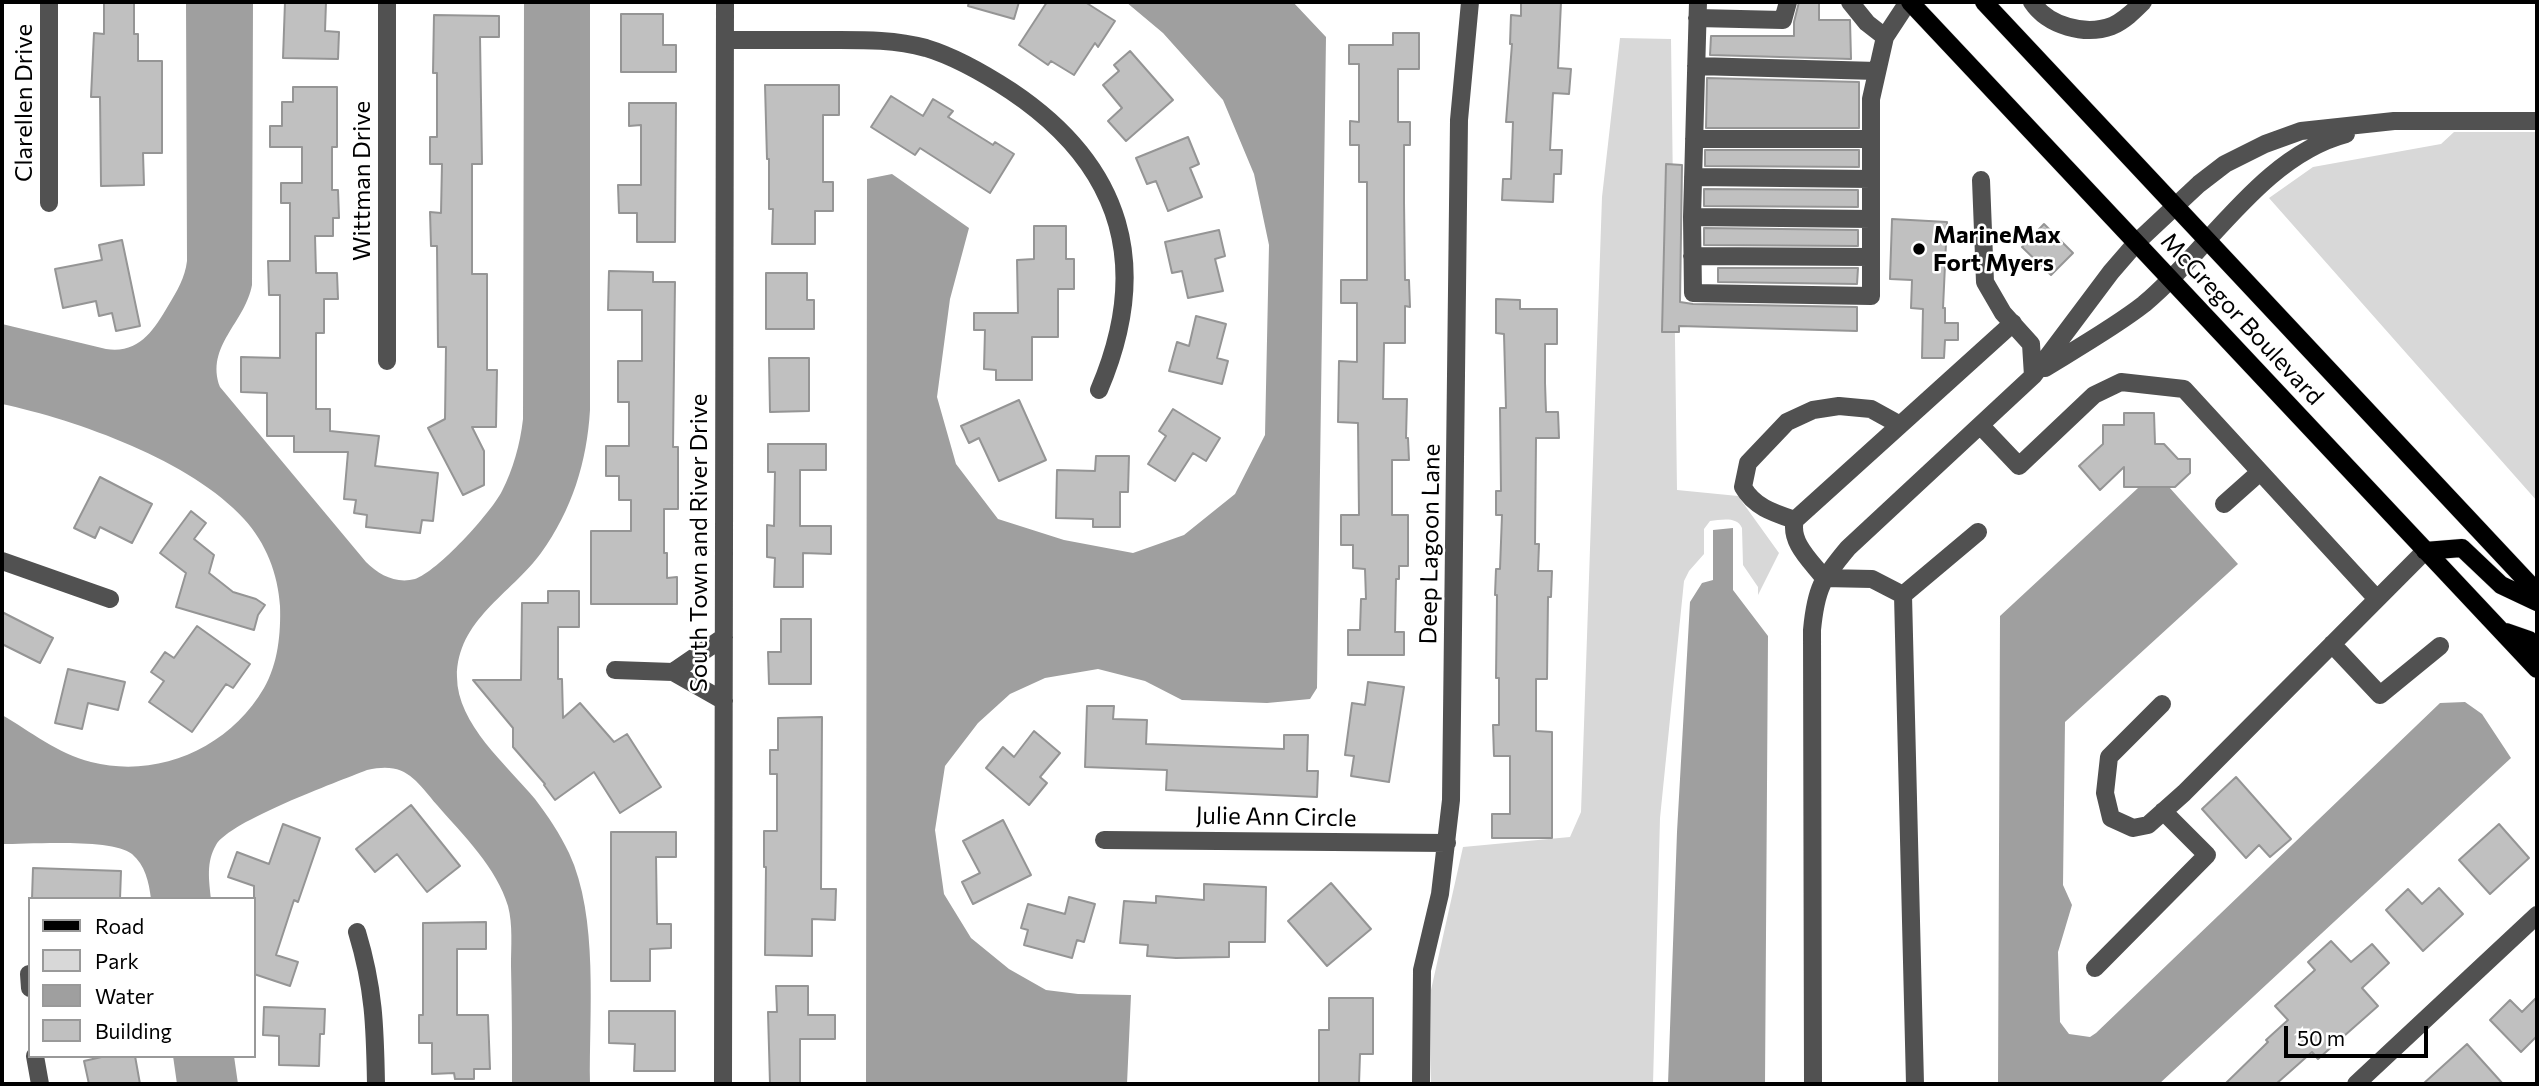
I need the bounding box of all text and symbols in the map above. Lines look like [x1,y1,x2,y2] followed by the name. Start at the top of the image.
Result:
[10,24,38,182] street label: Clarellen Drive
[348,101,376,261] street label: Wittman Drive
[1933,221,2061,277] place label: MarineMax Fort Myers
[2155,227,2329,411] street label: McGregor Boulevard
[1911,241,1927,257] marker: MarineMax Fort Myers
[685,394,713,692] street label: South Town and River Drive
[1414,443,1446,645] street label: Deep Lagoon Lane
[1195,801,1357,833] street label: Julie Ann Circle
[28,897,256,1058] legend
[95,913,144,938] text: Road
[95,948,139,973] text: Park
[95,983,154,1008] text: Water
[2287,1012,2430,1056] scale bar
[95,1018,172,1043] text: Building
[2297,1025,2345,1050] text: 50 m

